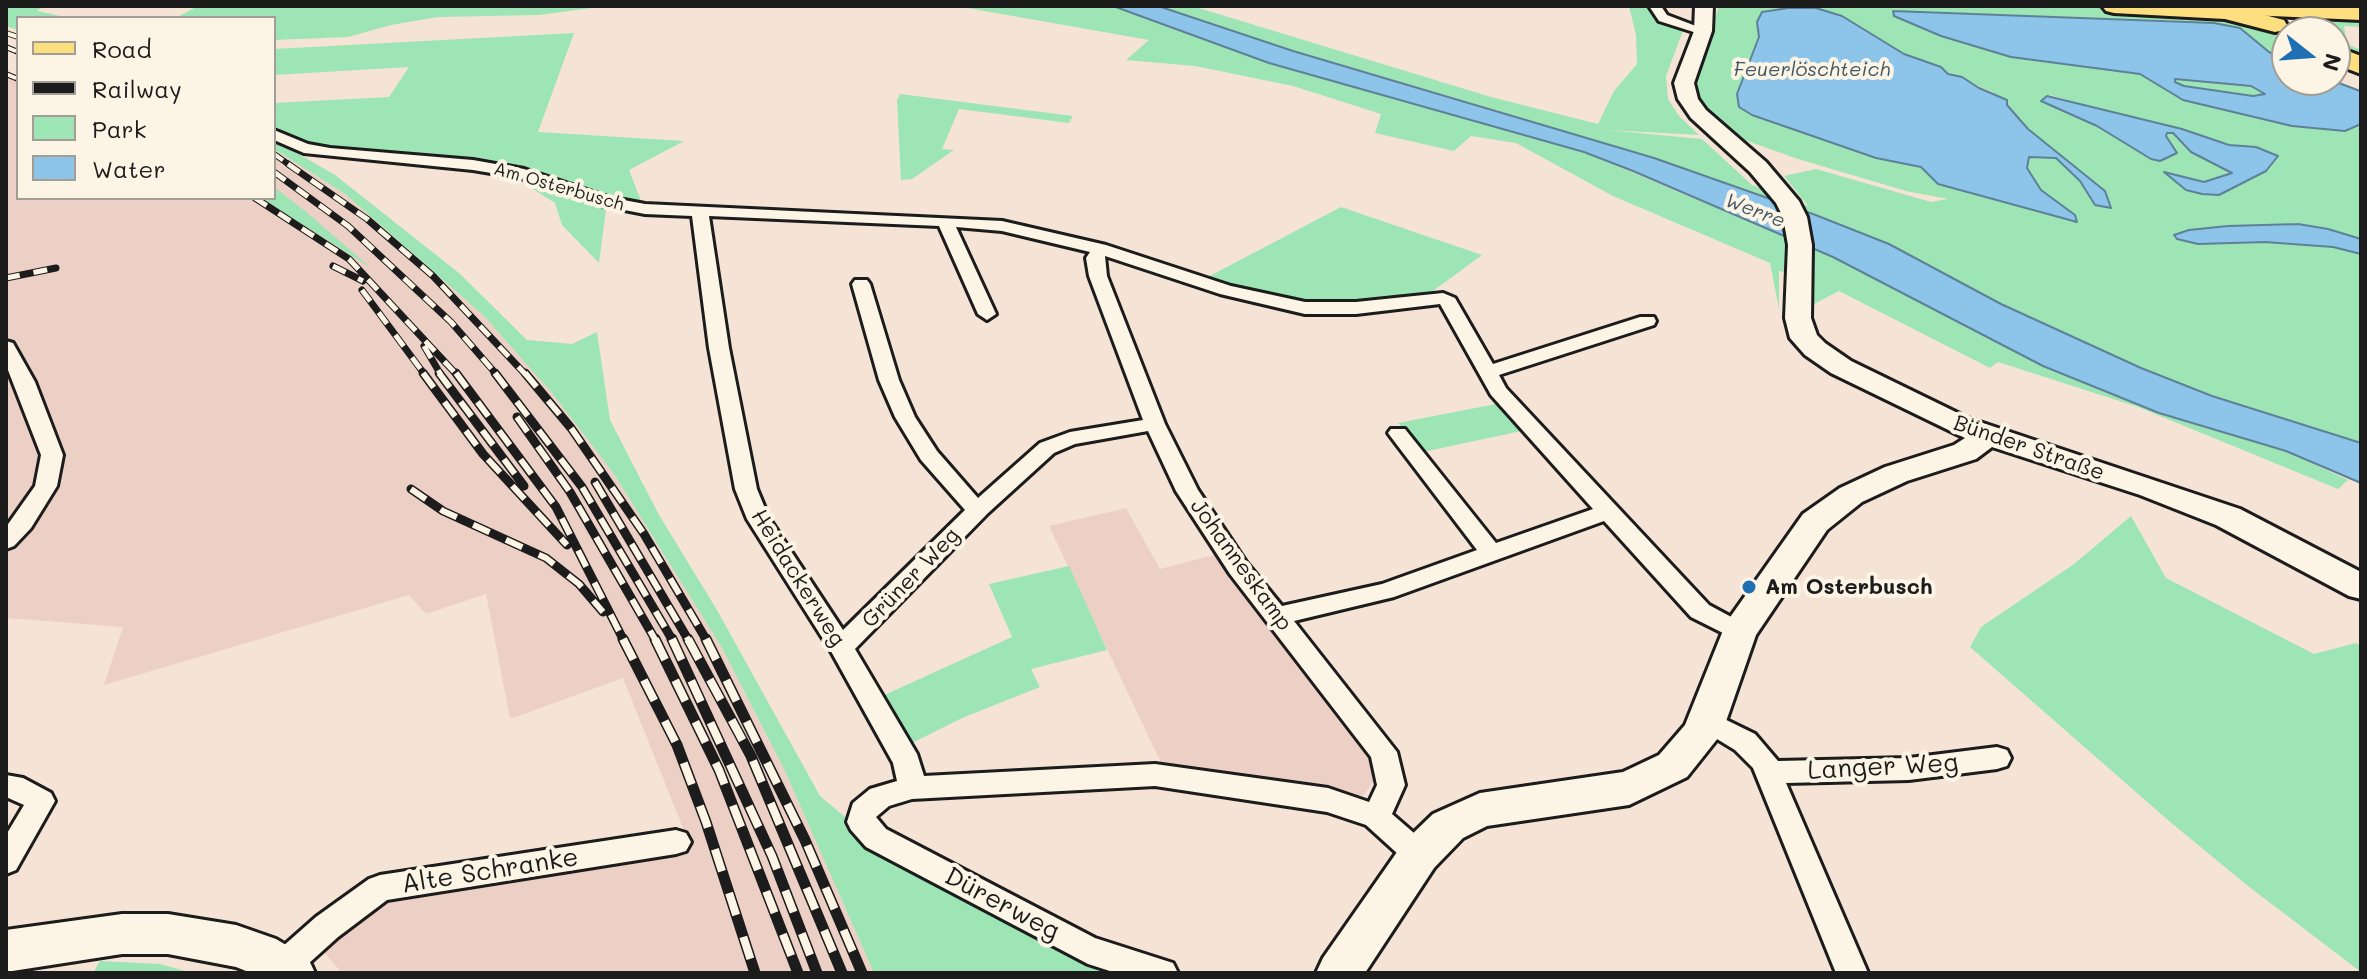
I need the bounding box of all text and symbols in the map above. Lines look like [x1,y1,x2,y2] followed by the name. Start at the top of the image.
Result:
[16,16,276,200] legend
[2271,16,2351,96] north arrow
[92,33,152,64] text: Road
[2316,50,2349,75] text: N
[1734,58,1890,82] water label: Feuerlöschteich
[92,73,182,104] text: Railway
[92,113,146,144] text: Park
[92,153,166,184] text: Water
[491,158,627,216] street label: Am Osterbusch
[1722,189,1788,233] water label: Werre
[1950,410,2108,486] street label: Bünder Straße
[1184,494,1298,636] street label: Johanneskamp
[745,505,851,651] street label: Heidackerweg
[857,522,965,634] street label: Grüner Weg
[1765,574,1933,600] place label: Am Osterbusch
[1740,578,1758,596] marker: Am Osterbusch
[1807,747,1959,787] street label: Langer Weg
[399,842,581,900] street label: Alte Schranke
[939,861,1065,947] street label: Dürerweg

